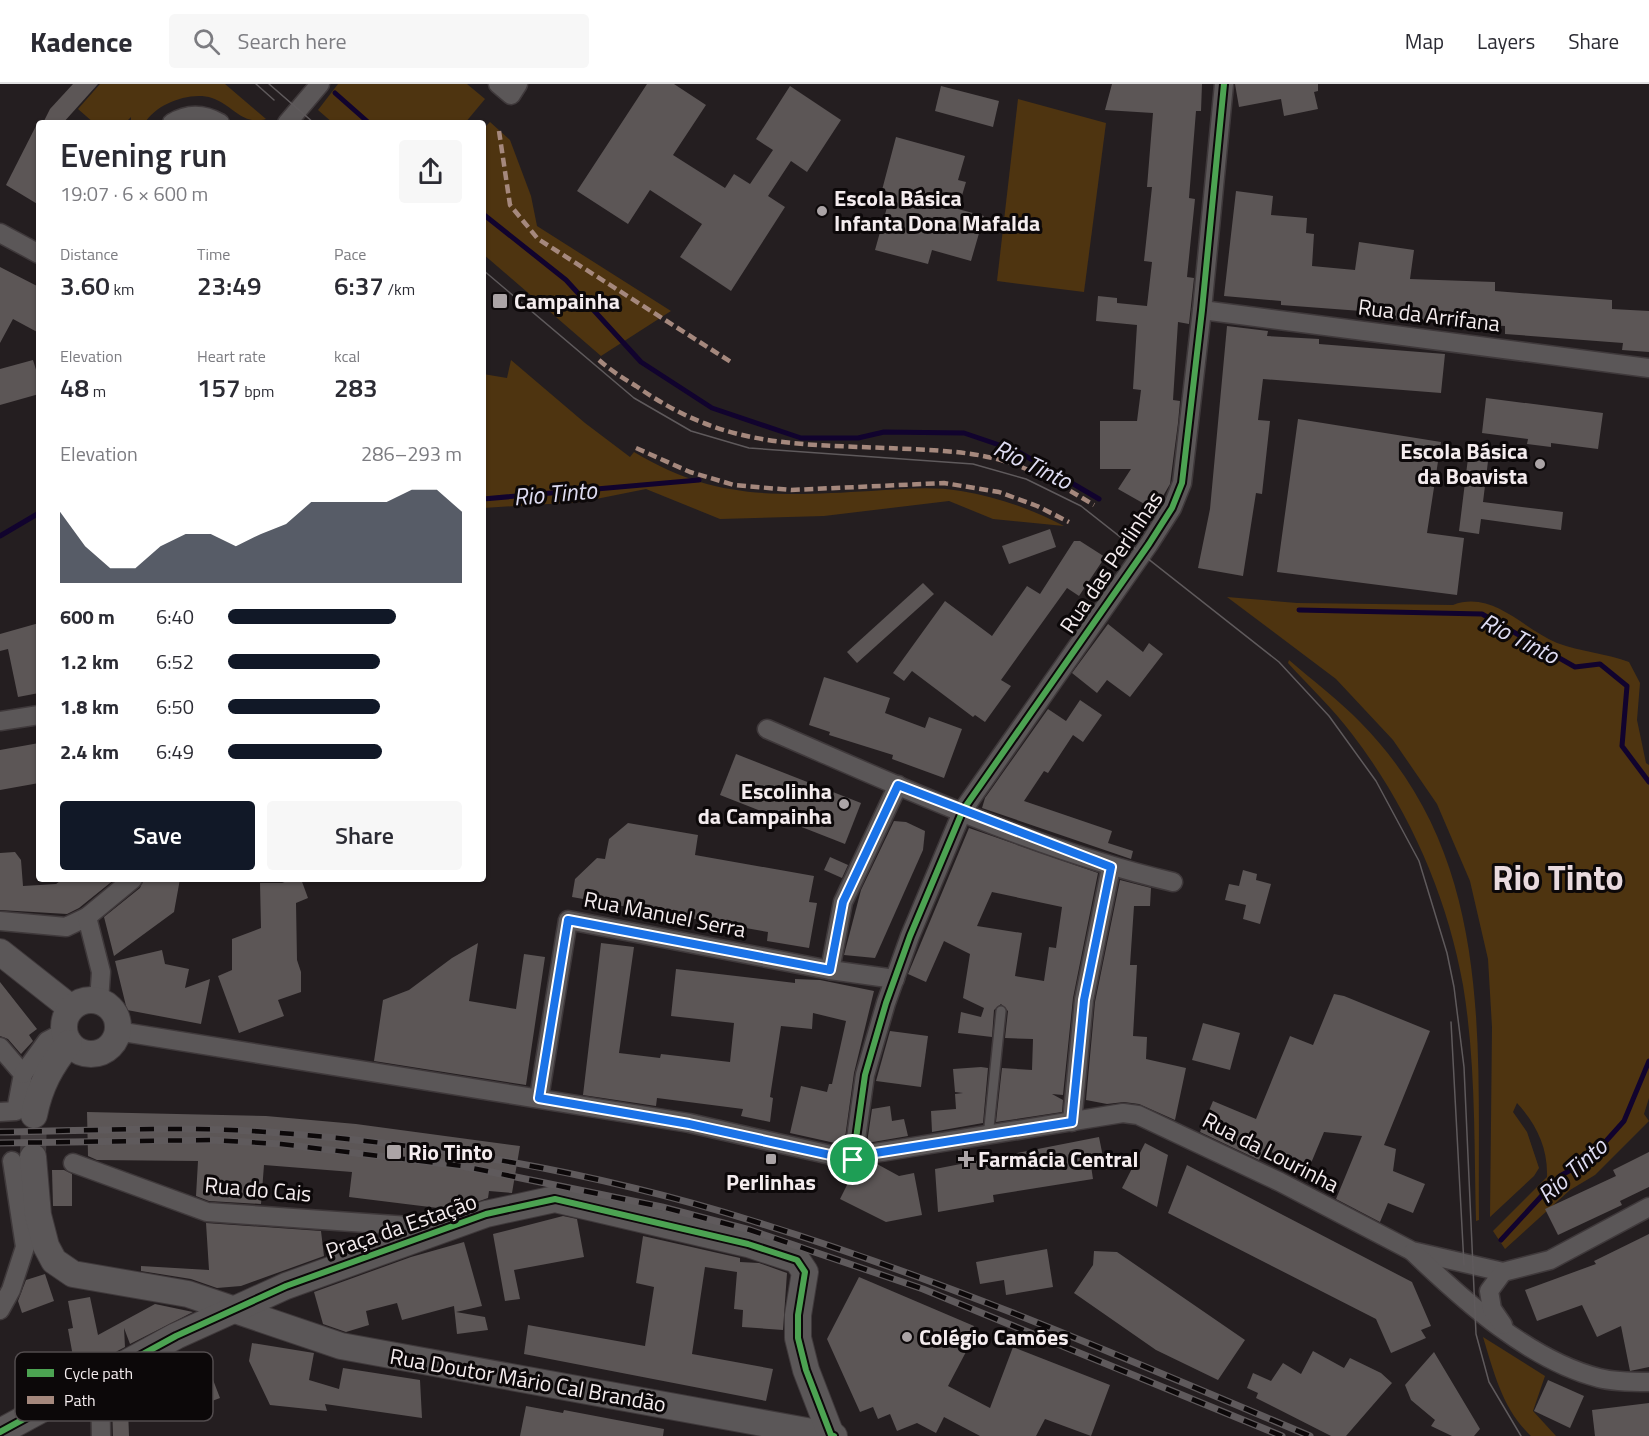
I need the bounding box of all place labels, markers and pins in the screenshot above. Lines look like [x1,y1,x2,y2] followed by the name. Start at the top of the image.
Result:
[834,181,1040,240] place label: Escola Básica Infanta Dona Mafalda
[815,204,829,218] marker: Escola Básica Infanta Dona Mafalda
[514,284,620,318] place label: Campainha
[491,292,509,310] marker: Campainha
[1400,434,1528,493] place label: Escola Básica da Boavista
[1533,457,1547,471] marker: Escola Básica da Boavista
[698,774,832,833] place label: Escolinha da Campainha
[837,797,851,811] marker: Escolinha da Campainha
[827,1134,878,1185] pin
[408,1135,493,1169] place label: Rio Tinto
[978,1142,1139,1176] place label: Farmácia Central
[385,1143,403,1161] marker: Rio Tinto
[764,1152,778,1166] marker: Perlinhas
[959,1152,973,1166] marker: Farmácia Central
[726,1165,816,1199] place label: Perlinhas
[919,1320,1069,1354] place label: Colégio Camões
[900,1330,914,1344] marker: Colégio Camões

